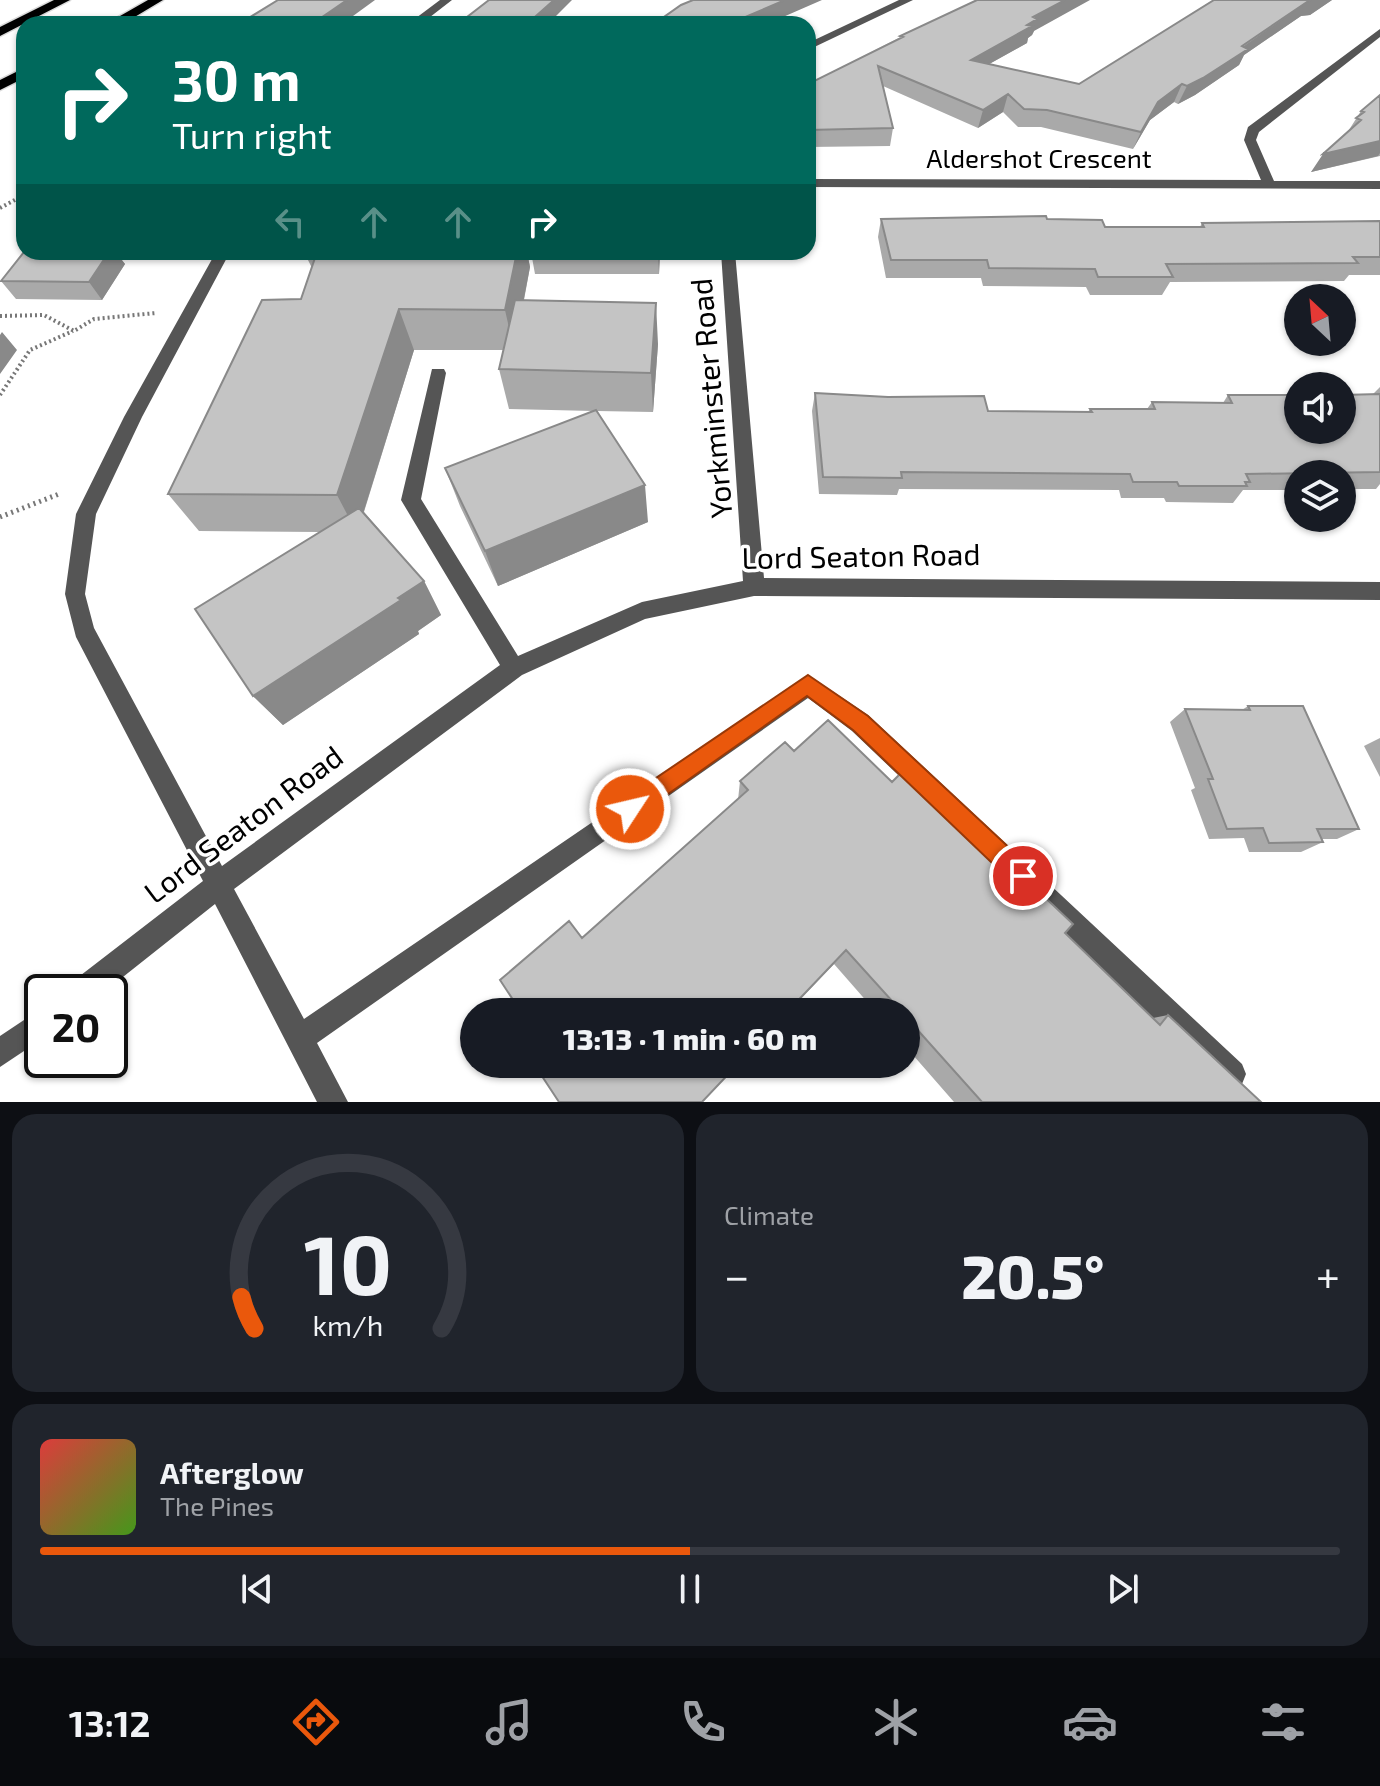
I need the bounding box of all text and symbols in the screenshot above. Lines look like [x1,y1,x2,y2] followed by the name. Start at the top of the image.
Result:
[172,45,301,112] text: 30 m
[40,48,144,152] icon: right
[172,113,332,156] text: Turn right
[926,142,1152,173] street label: Aldershot Crescent
[268,200,312,244] icon: left
[352,200,396,244] icon: ahead
[436,200,480,244] icon: ahead
[520,200,564,244] icon: right
[682,277,738,520] street label: Yorkminster Road
[1284,284,1356,356] north arrow
[1284,284,1356,532] map controls
[1284,372,1356,444] button: sound
[1284,460,1356,532] button: layers
[741,535,981,575] street label: Lord Seaton Road
[136,737,349,910] street label: Lord Seaton Road
[588,767,672,851] position arrow
[989,842,1057,910] pin
[1001,854,1045,898] icon: arrive
[24,974,128,1078] speed limit sign: 20
[563,1020,817,1056] text: 13:13 · 1 min · 60 m
[724,1199,814,1230] text: Climate
[304,1212,392,1312] text: 10
[961,1239,1104,1311] text: 20.5°
[724,1248,750,1301] text: −
[1316,1248,1340,1301] text: +
[313,1307,383,1342] text: km/h
[160,1454,304,1490] text: Afterglow
[160,1490,274,1521] text: The Pines
[235,1567,279,1611] icon: previous
[668,1567,712,1611] icon: pause
[1101,1567,1145,1611] icon: next
[288,1694,344,1750] icon: directions
[481,1694,537,1750] icon: music
[675,1694,731,1750] icon: phone
[868,1694,924,1750] icon: climate
[1062,1694,1118,1750] icon: car
[1255,1694,1311,1750] icon: filters
[69,1701,150,1744] text: 13:12

